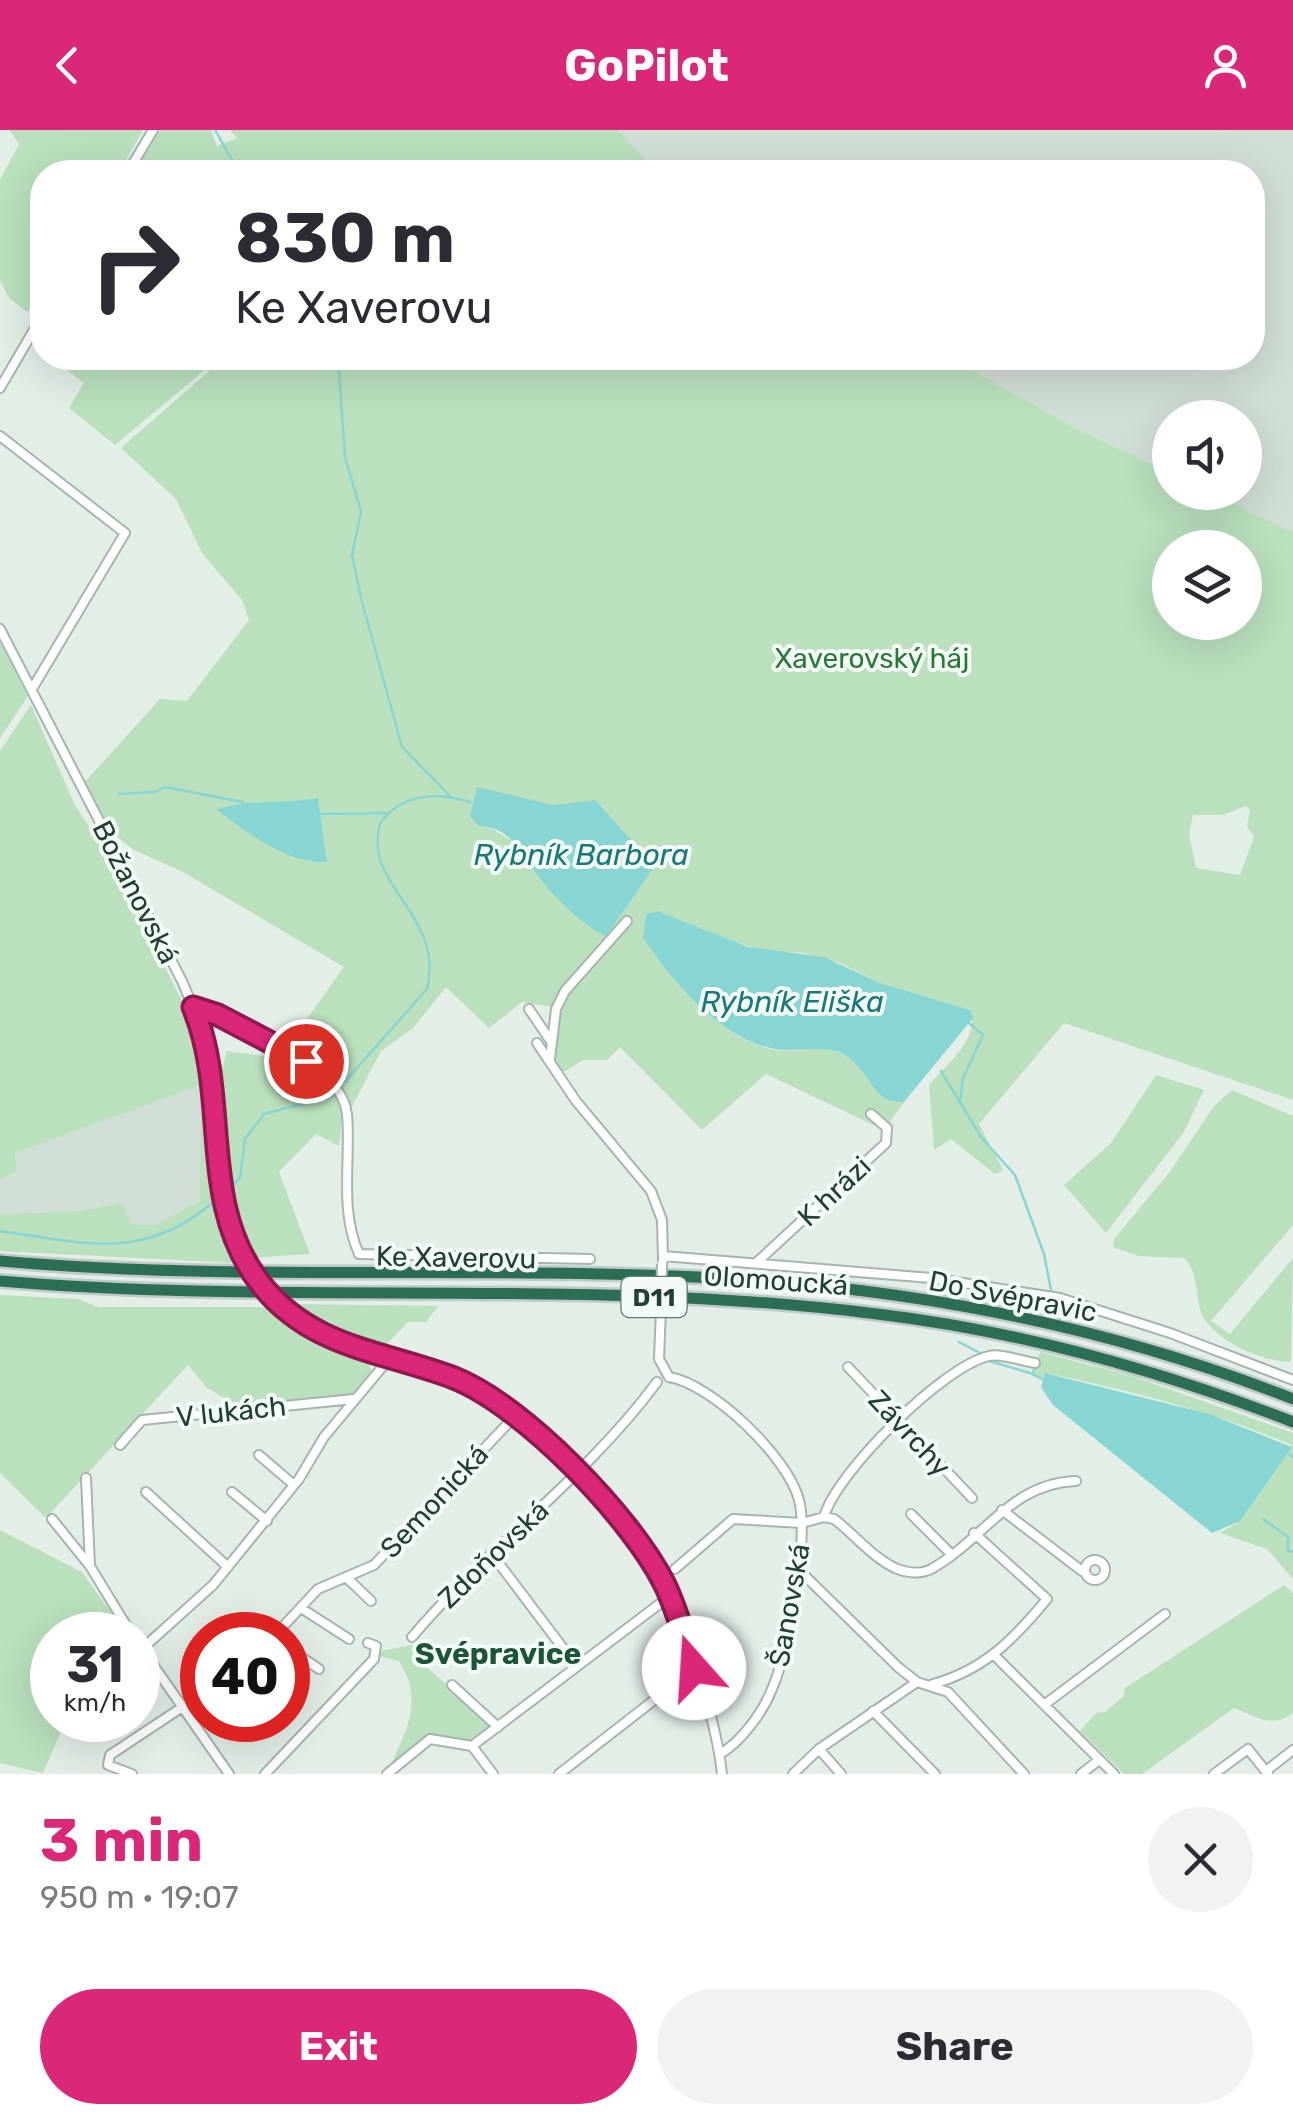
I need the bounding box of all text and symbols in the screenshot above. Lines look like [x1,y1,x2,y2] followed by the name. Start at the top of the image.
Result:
[40,38,95,93] icon: back
[1198,38,1253,93] icon: person
[564,39,729,92] text: GoPilot
[235,197,455,280] text: 830 m
[70,200,200,330] icon: right
[235,281,493,334] text: Ke Xaverovu
[1152,400,1262,640] map controls
[1152,400,1262,510] button: sound
[1152,530,1262,640] button: layers
[775,642,969,675] park label: Xaverovský háj
[85,815,186,969] street label: Božanovská
[473,837,689,873] water label: Rybník Barbora
[700,984,884,1020] water label: Rybník Eliška
[264,1019,349,1104] pin
[279,1034,334,1089] icon: arrive
[791,1150,878,1233] street label: K hrázi
[376,1240,536,1275] street label: Ke Xaverovu
[703,1259,849,1302] street label: Olomoucká
[926,1264,1100,1329] street label: Do Svépravic
[622,1277,686,1317] road number: D11
[862,1384,958,1483] street label: Závrchy
[175,1389,288,1434] street label: V lukách
[374,1438,495,1565] street label: Semonická
[431,1494,555,1615] street label: Zdoňovská
[762,1541,817,1669] street label: Šanovská
[180,1612,310,1742] speed limit sign: 40
[642,1616,746,1720] position arrow
[66,1635,124,1695] text: 31
[415,1636,581,1672] district label: Svépravice
[64,1688,126,1717] text: km/h
[40,1805,203,1876] text: 3 min
[1148,1807,1253,1912] button: close
[40,1878,238,1916] text: 950 m · 19:07
[40,1989,637,2104] button: Exit
[657,1989,1253,2104] button: Share

